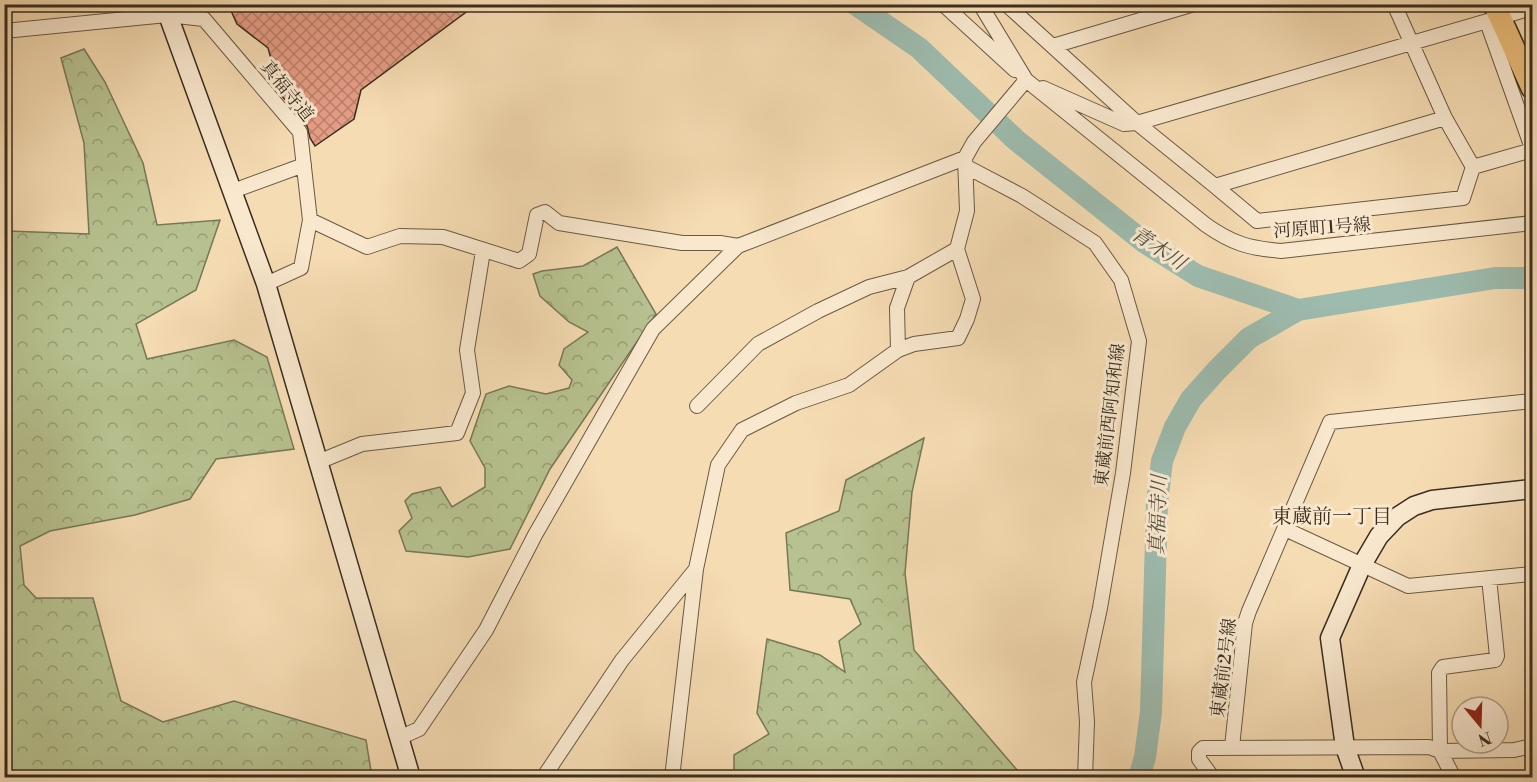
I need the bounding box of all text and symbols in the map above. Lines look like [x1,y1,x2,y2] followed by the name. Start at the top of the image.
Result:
[255,56,319,126] street label: 真福寺道
[1272,213,1372,243] street label: 河原町1号線
[1126,222,1192,277] water label: 青木川
[1090,342,1130,488] street label: 東蔵前西阿知和線
[1145,473,1173,555] water label: 真福寺川
[1272,505,1392,530] district label: 東蔵前一丁目
[1206,617,1242,719] street label: 東蔵前2号線
[1450,695,1510,755] north arrow
[1475,727,1494,750] text: N

